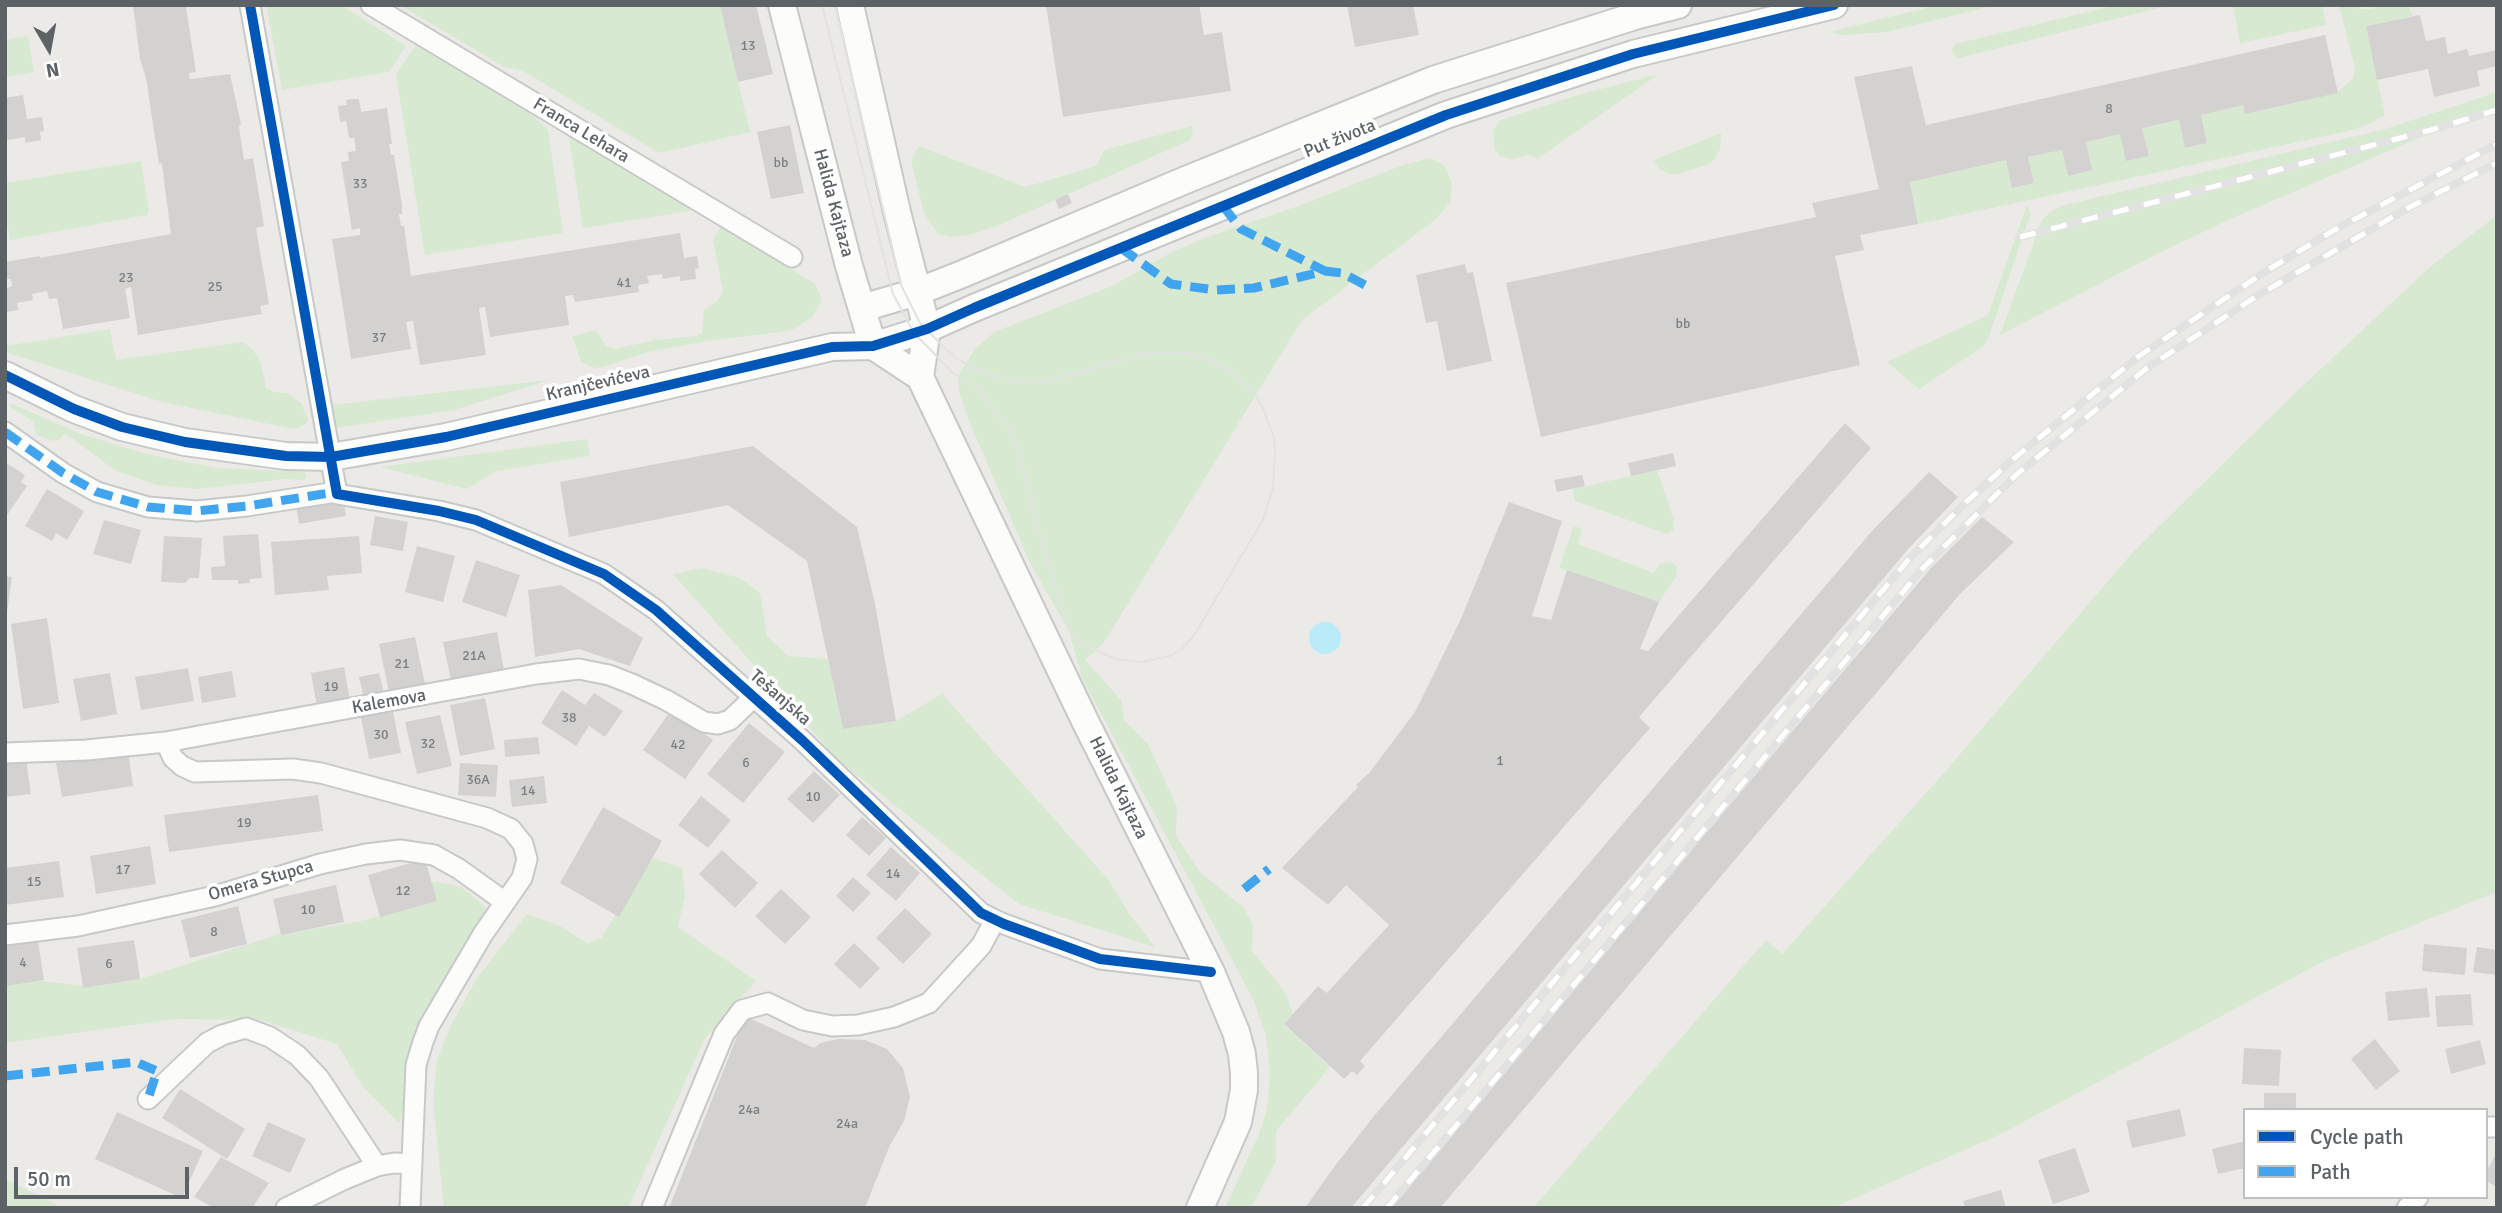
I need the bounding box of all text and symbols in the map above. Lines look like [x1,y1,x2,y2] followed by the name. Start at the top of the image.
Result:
[14,14,84,84] north arrow
[740,38,756,54] house number: 13
[44,57,61,83] text: N
[529,94,633,168] street label: Franca Lehara
[2105,101,2113,117] house number: 8
[1301,115,1379,163] street label: Put života
[808,146,858,260] street label: Halida Kajtaza
[774,155,788,171] house number: bb
[352,176,368,192] house number: 33
[118,270,134,286] house number: 23
[616,275,632,291] house number: 41
[207,279,223,295] house number: 25
[1676,316,1690,332] house number: bb
[371,330,387,346] house number: 37
[544,362,652,406] street label: Kranjčevićeva
[462,648,486,664] house number: 21A
[394,656,410,672] house number: 21
[745,666,815,730] street label: Tešanjska
[323,679,339,695] house number: 19
[350,685,428,719] street label: Kalemova
[561,710,577,726] house number: 38
[373,727,389,743] house number: 30
[1084,733,1152,843] street label: Halida Kajtaza
[420,736,436,752] house number: 32
[670,737,686,753] house number: 42
[1496,753,1504,769] house number: 1
[742,755,750,771] house number: 6
[466,772,490,788] house number: 36A
[520,783,536,799] house number: 14
[805,789,821,805] house number: 10
[236,815,252,831] house number: 19
[206,856,316,906] street label: Omera Stupca
[115,862,131,878] house number: 17
[885,866,901,882] house number: 14
[26,874,42,890] house number: 15
[395,883,411,899] house number: 12
[300,902,316,918] house number: 10
[210,924,218,940] house number: 8
[19,955,27,971] house number: 4
[105,956,113,972] house number: 6
[738,1102,760,1118] house number: 24a
[2243,1108,2488,1199] legend
[836,1116,858,1132] house number: 24a
[2310,1124,2404,1150] text: Cycle path
[18,1154,192,1198] scale bar
[2310,1159,2351,1185] text: Path
[27,1166,71,1192] text: 50 m

